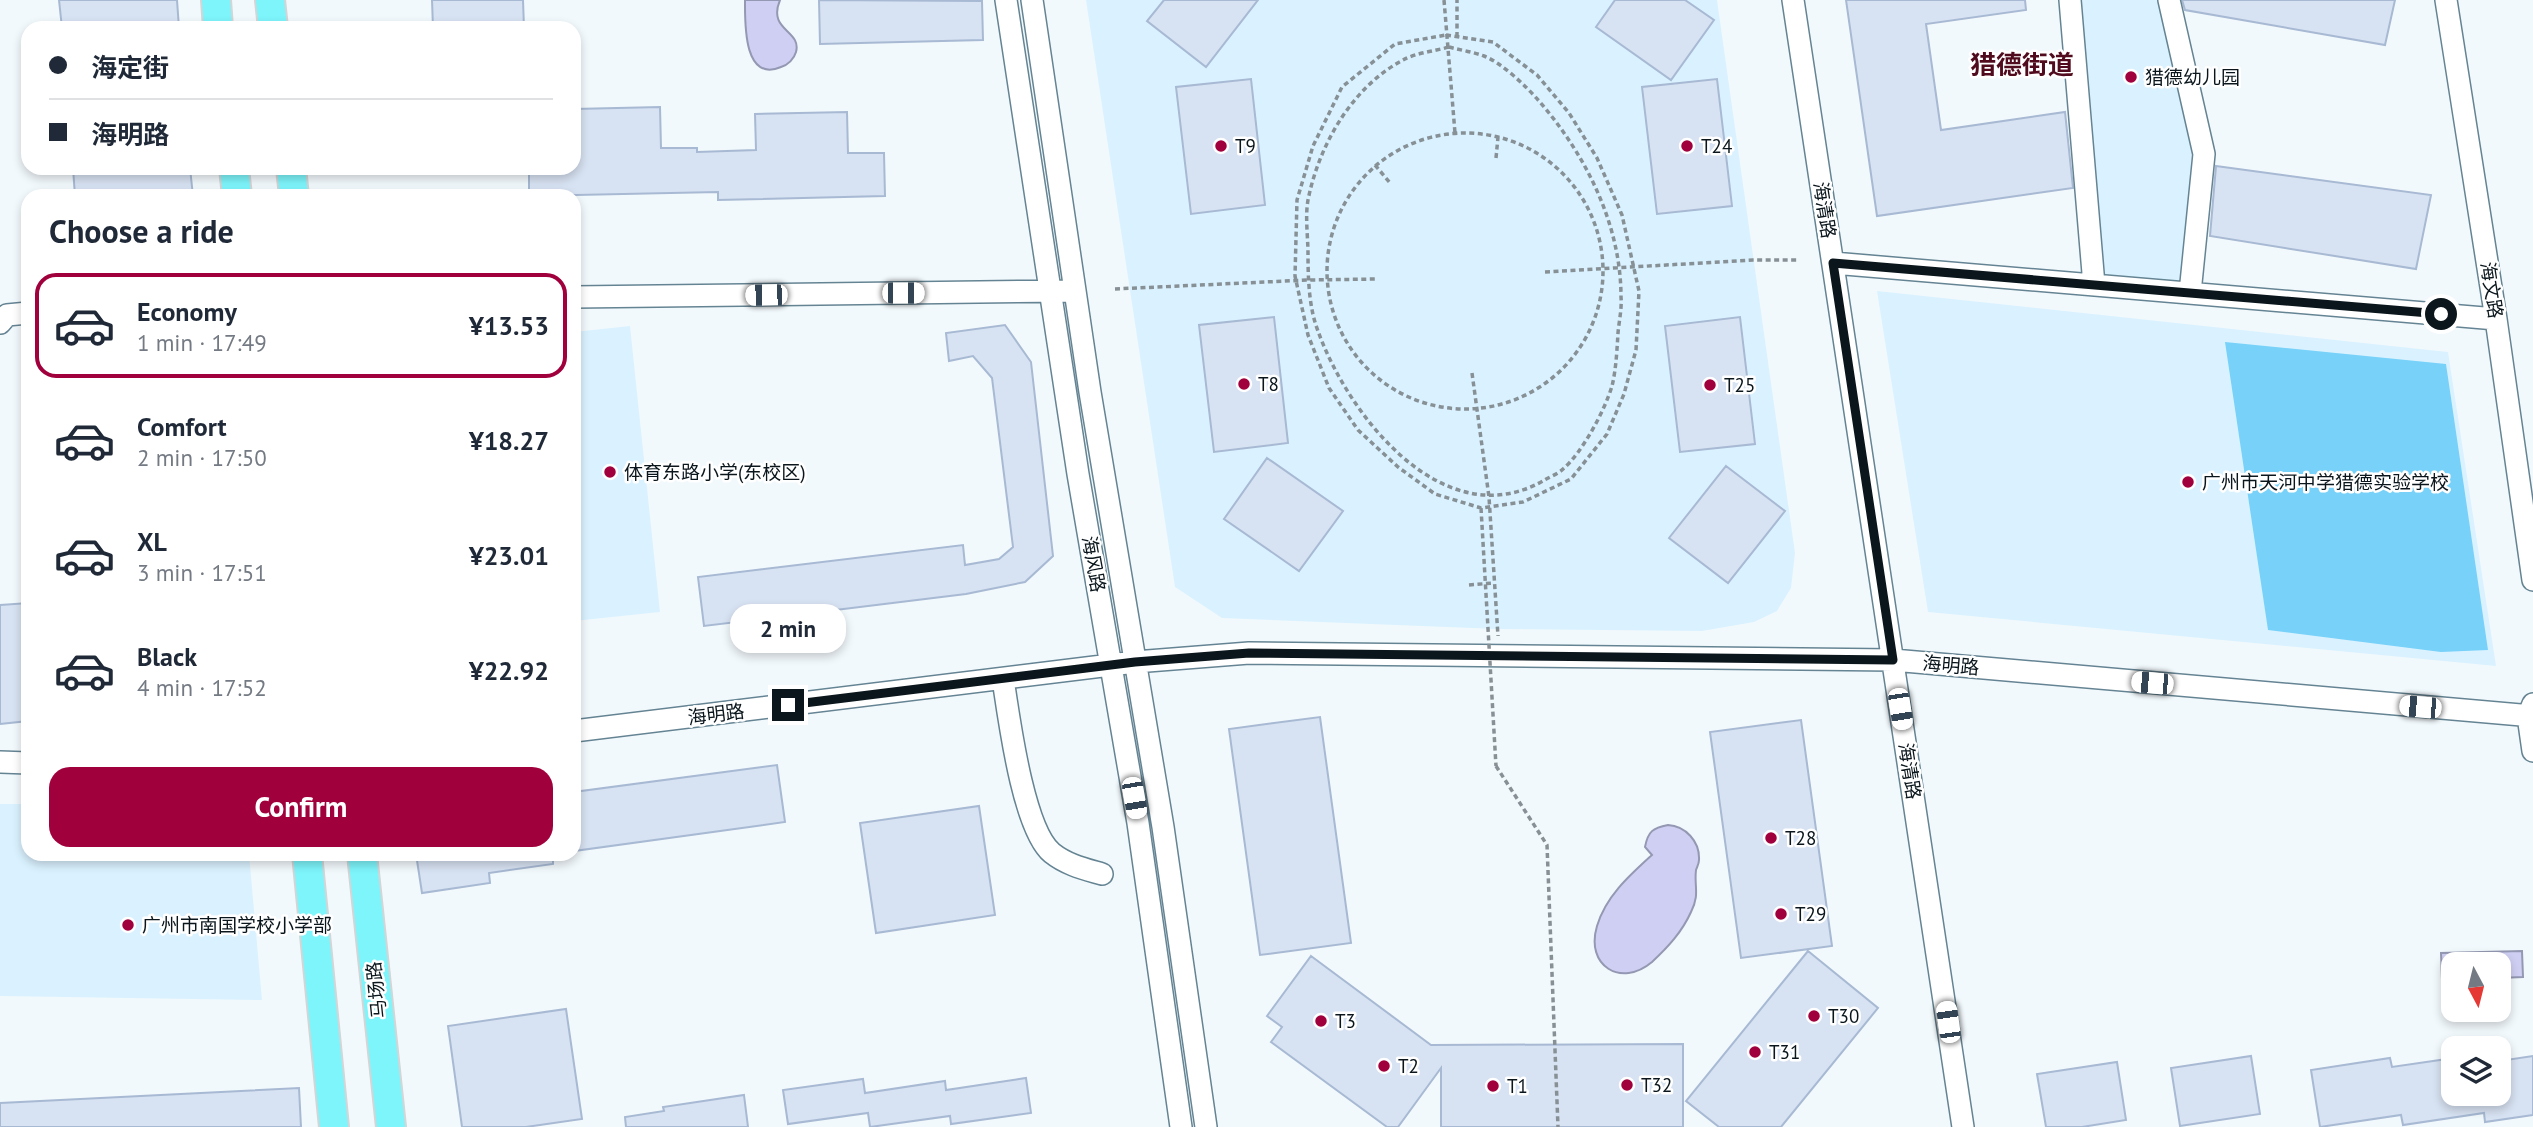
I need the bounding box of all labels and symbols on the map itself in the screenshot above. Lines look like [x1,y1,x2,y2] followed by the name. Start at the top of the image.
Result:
[1970,48,2074,81] district label: 猎德街道
[2145,65,2240,89] place label: 猎德幼儿园
[2123,69,2139,85] marker: 猎德幼儿园
[1235,134,1256,158] place label: T9
[1701,134,1732,158] place label: T24
[1213,138,1229,154] marker: T9
[1679,138,1695,154] marker: T24
[1809,180,1841,240] street label: 海清路
[2476,260,2508,320] street label: 海文路
[883,283,925,304] car
[745,284,788,306] car
[2425,298,2457,330] route start
[1258,372,1279,396] place label: T8
[1724,373,1755,397] place label: T25
[1236,376,1252,392] marker: T8
[1702,377,1718,393] marker: T25
[624,460,806,484] place label: 体育东路小学(东校区)
[602,464,618,480] marker: 体育东路小学(东校区)
[2202,470,2449,494] place label: 广州市天河中学猎德实验学校
[2180,474,2196,490] marker: 广州市天河中学猎德实验学校
[1077,534,1111,594] street label: 海风路
[730,604,846,652] callout: 2 min
[1922,651,1980,679] street label: 海明路
[2131,671,2174,695] car
[1887,687,1914,731] car
[772,689,804,721] route end
[2399,695,2442,719] car
[686,699,746,729] street label: 海明路
[1894,741,1926,801] street label: 海清路
[1121,775,1148,821] car
[1785,826,1816,850] place label: T28
[1763,830,1779,846] marker: T28
[1795,902,1826,926] place label: T29
[1773,906,1789,922] marker: T29
[142,913,332,937] place label: 广州市南国学校小学部
[120,917,136,933] marker: 广州市南国学校小学部
[2441,952,2511,1022] north arrow
[361,960,391,1020] street label: 马场路
[1935,1000,1962,1044] car
[1828,1004,1859,1028] place label: T30
[1806,1008,1822,1024] marker: T30
[1335,1009,1356,1033] place label: T3
[1313,1013,1329,1029] marker: T3
[1769,1040,1800,1064] place label: T31
[1747,1044,1763,1060] marker: T31
[1398,1054,1419,1078] place label: T2
[1376,1058,1392,1074] marker: T2
[1641,1073,1672,1097] place label: T32
[1507,1074,1528,1098] place label: T1
[1619,1077,1635,1093] marker: T32
[1485,1078,1501,1094] marker: T1

